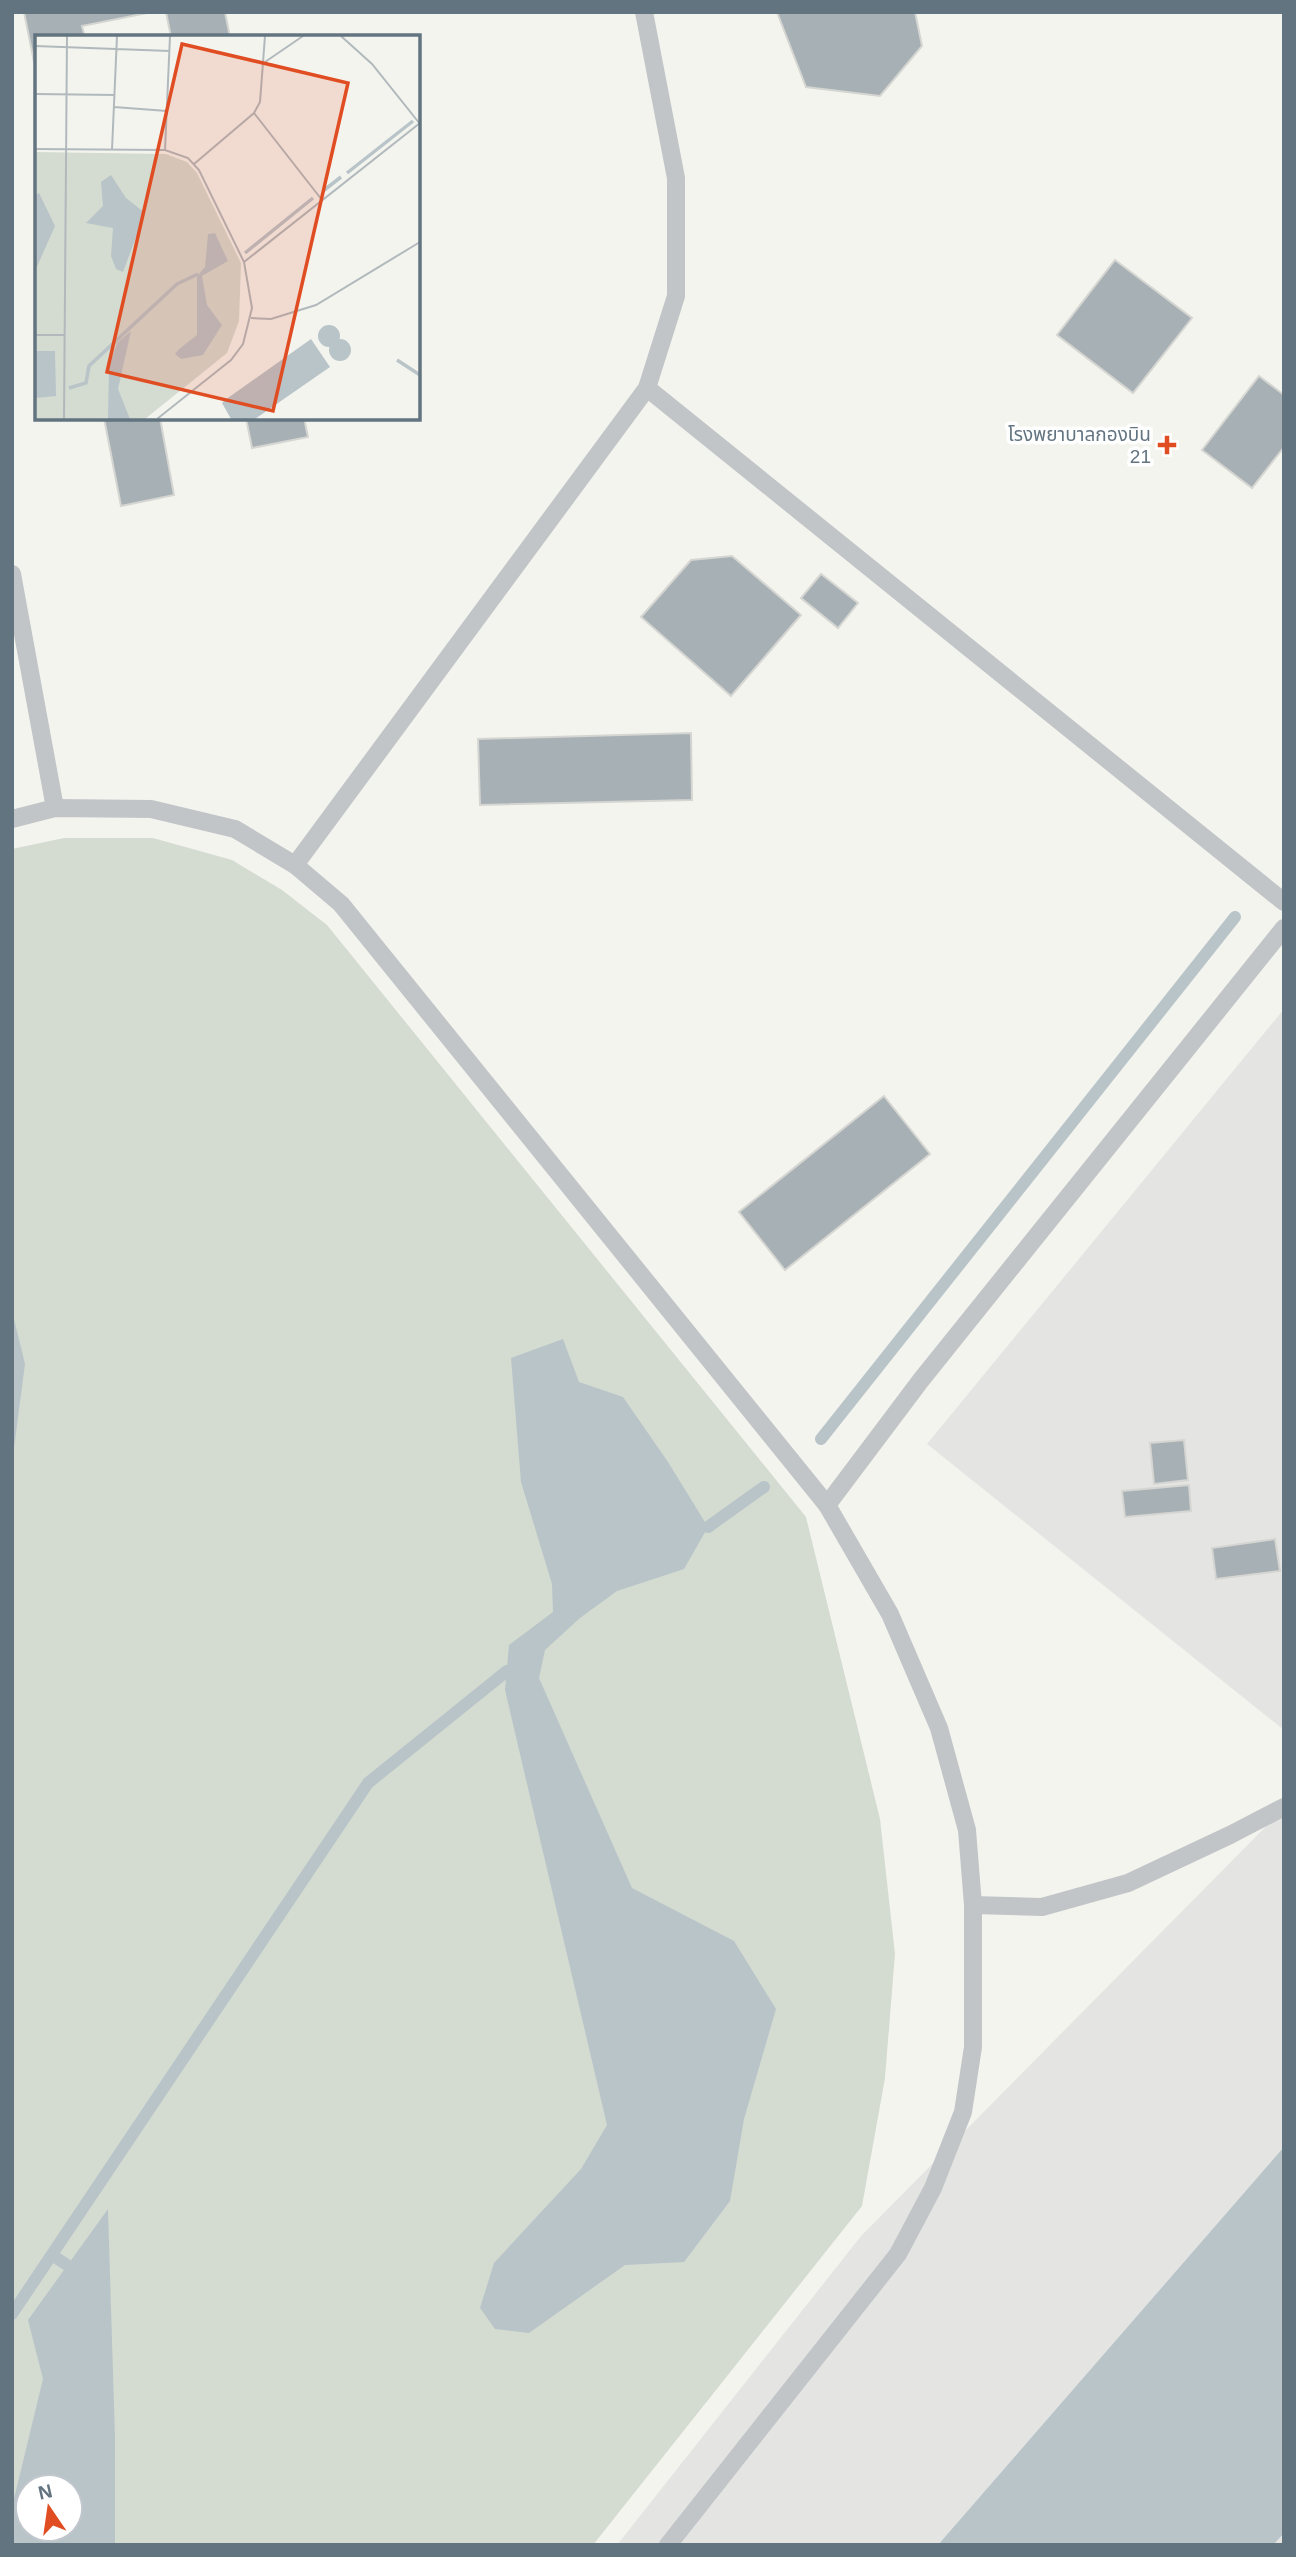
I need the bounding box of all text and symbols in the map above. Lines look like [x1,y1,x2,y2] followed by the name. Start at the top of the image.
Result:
[35,35,420,420] inset map
[1008,424,1151,467] place label: โรงพยาบาลกองบิน 21
[1157,435,1177,455] marker: โรงพยาบาลกองบิน 21
[14,2473,84,2543] north arrow
[36,2480,54,2504] text: N

